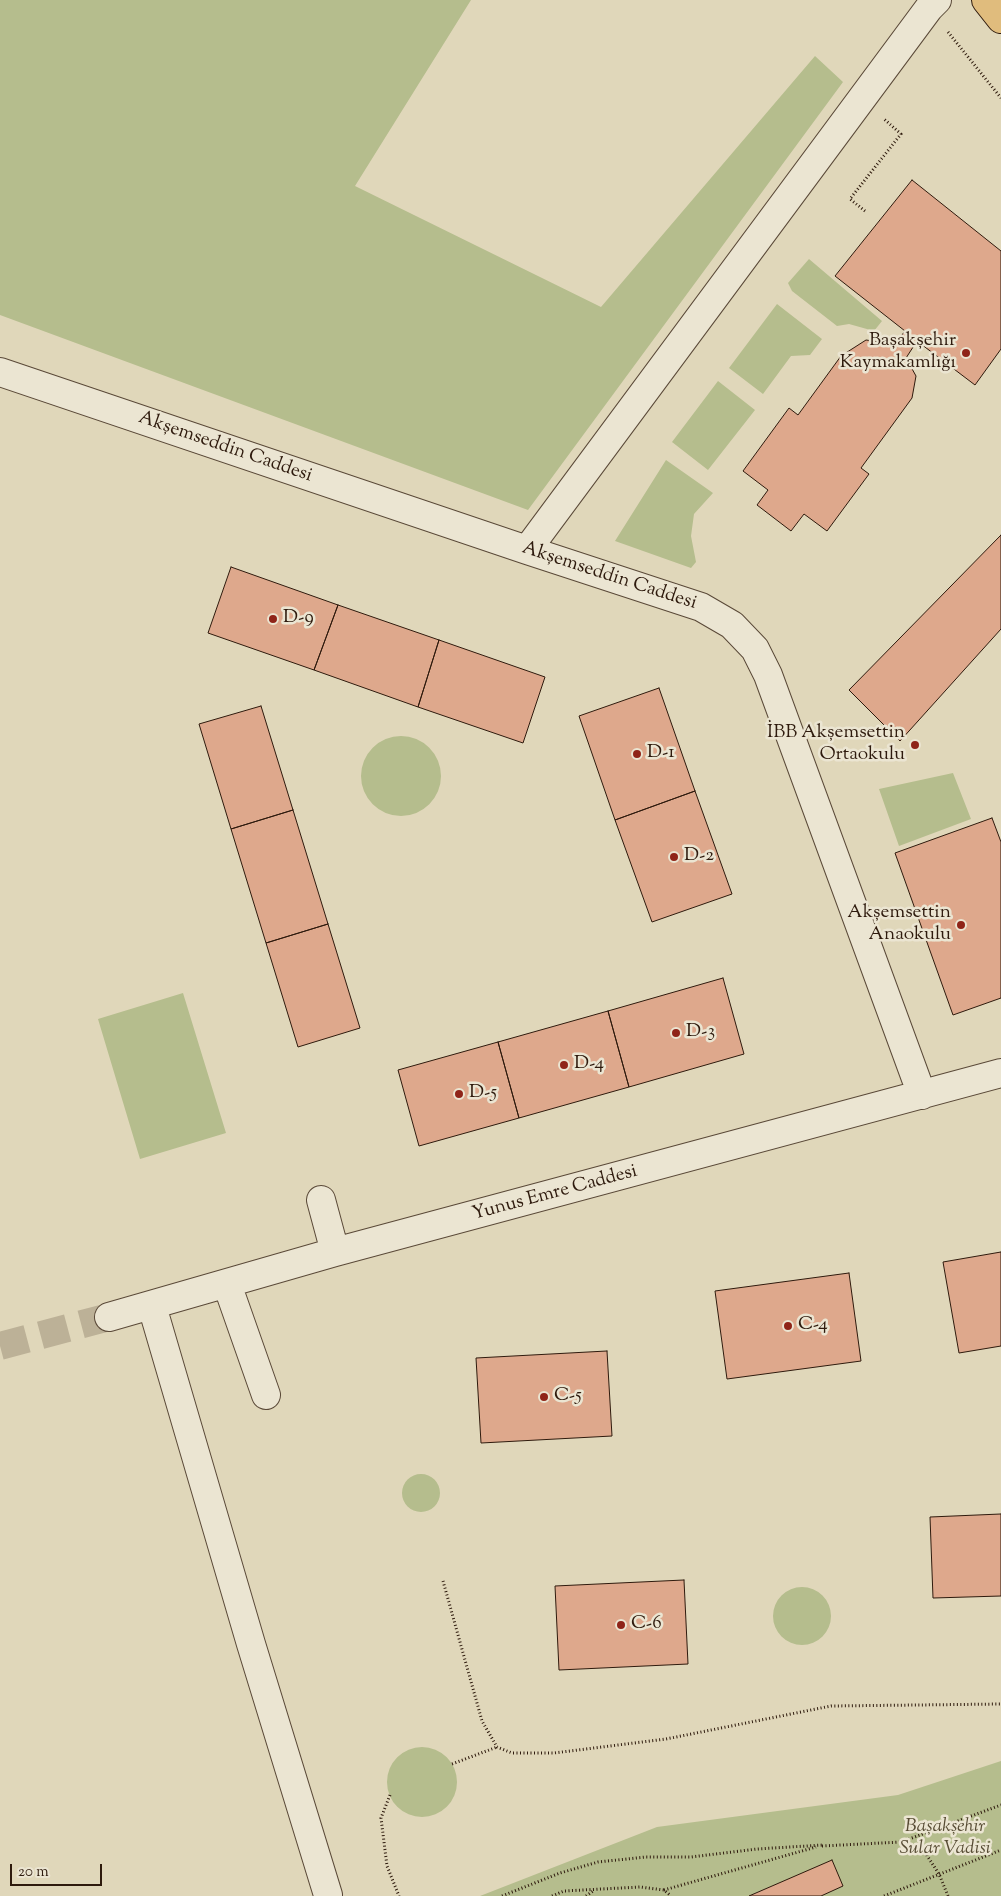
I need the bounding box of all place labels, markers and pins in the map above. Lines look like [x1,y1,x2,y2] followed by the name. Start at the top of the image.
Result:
[840,331,956,375] place label: Başakşehir Kaymakamlığı
[960,347,972,359] marker: Başakşehir Kaymakamlığı
[283,608,314,630] place label: D-9
[267,613,279,625] marker: D-9
[767,723,905,767] place label: İBB Akşemsettin Ortaokulu
[909,739,921,751] marker: İBB Akşemsettin Ortaokulu
[647,743,675,765] place label: D-1
[631,748,643,760] marker: D-1
[684,846,714,868] place label: D-2
[668,851,680,863] marker: D-2
[847,903,951,947] place label: Akşemsettin Anaokulu
[955,919,967,931] marker: Akşemsettin Anaokulu
[686,1022,715,1044] place label: D-3
[670,1027,682,1039] marker: D-3
[574,1054,604,1076] place label: D-4
[558,1059,570,1071] marker: D-4
[469,1083,497,1105] place label: D-5
[453,1088,465,1100] marker: D-5
[798,1315,828,1337] place label: C-4
[782,1320,794,1332] marker: C-4
[554,1386,582,1408] place label: C-5
[538,1391,550,1403] marker: C-5
[631,1614,662,1636] place label: C-6
[615,1619,627,1631] marker: C-6

